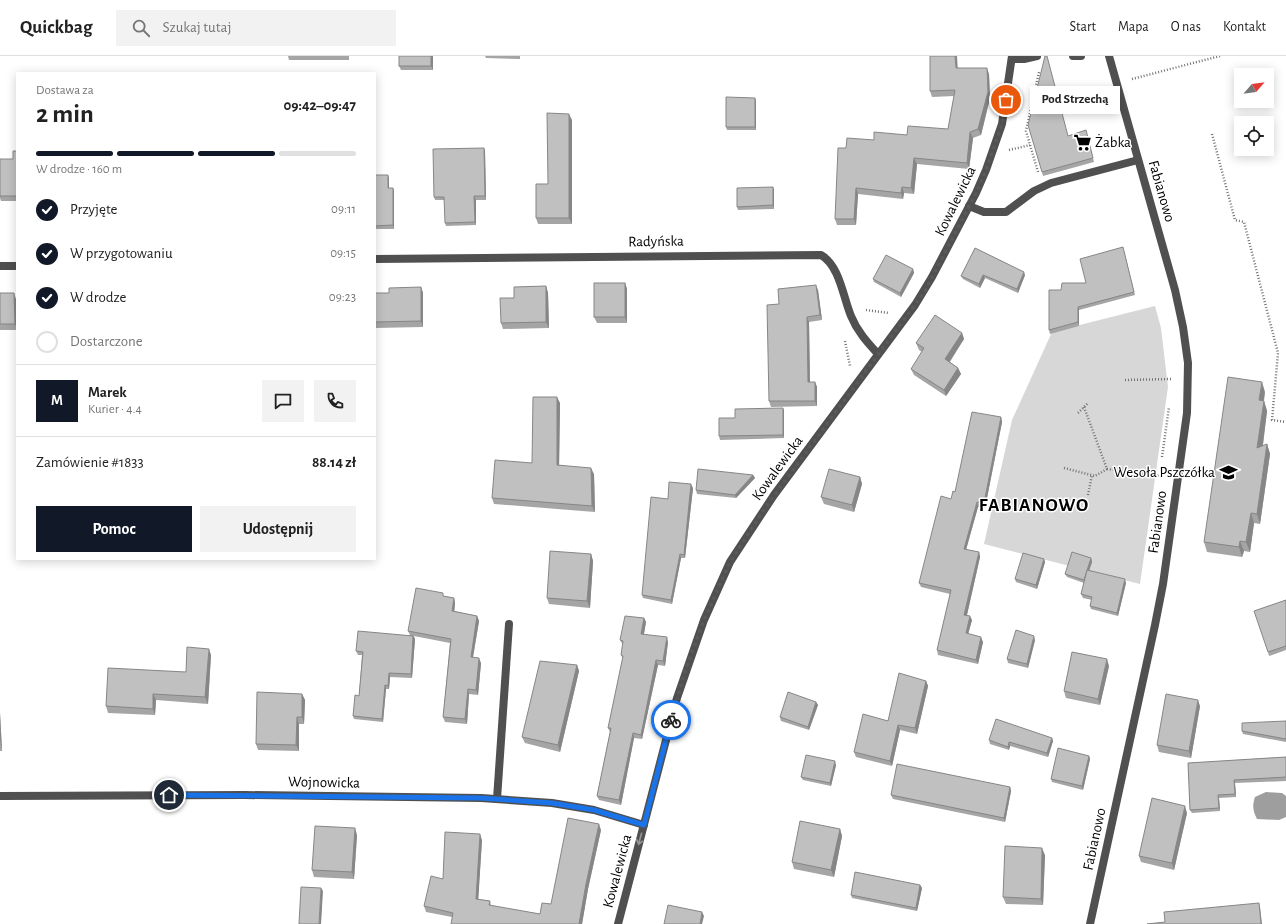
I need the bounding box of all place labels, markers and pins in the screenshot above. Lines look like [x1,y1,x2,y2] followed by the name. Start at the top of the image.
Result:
[989,83,1023,117] pin
[1030,86,1120,114] callout: Pod Strzechą
[1072,132,1092,152] supermarket icon: Żabka
[1095,133,1131,150] place label: Żabka
[1218,462,1238,482] school or university icon: Wesoła Pszczółka
[1114,465,1215,480] place label: Wesoła Pszczółka
[152,778,186,812] pin

